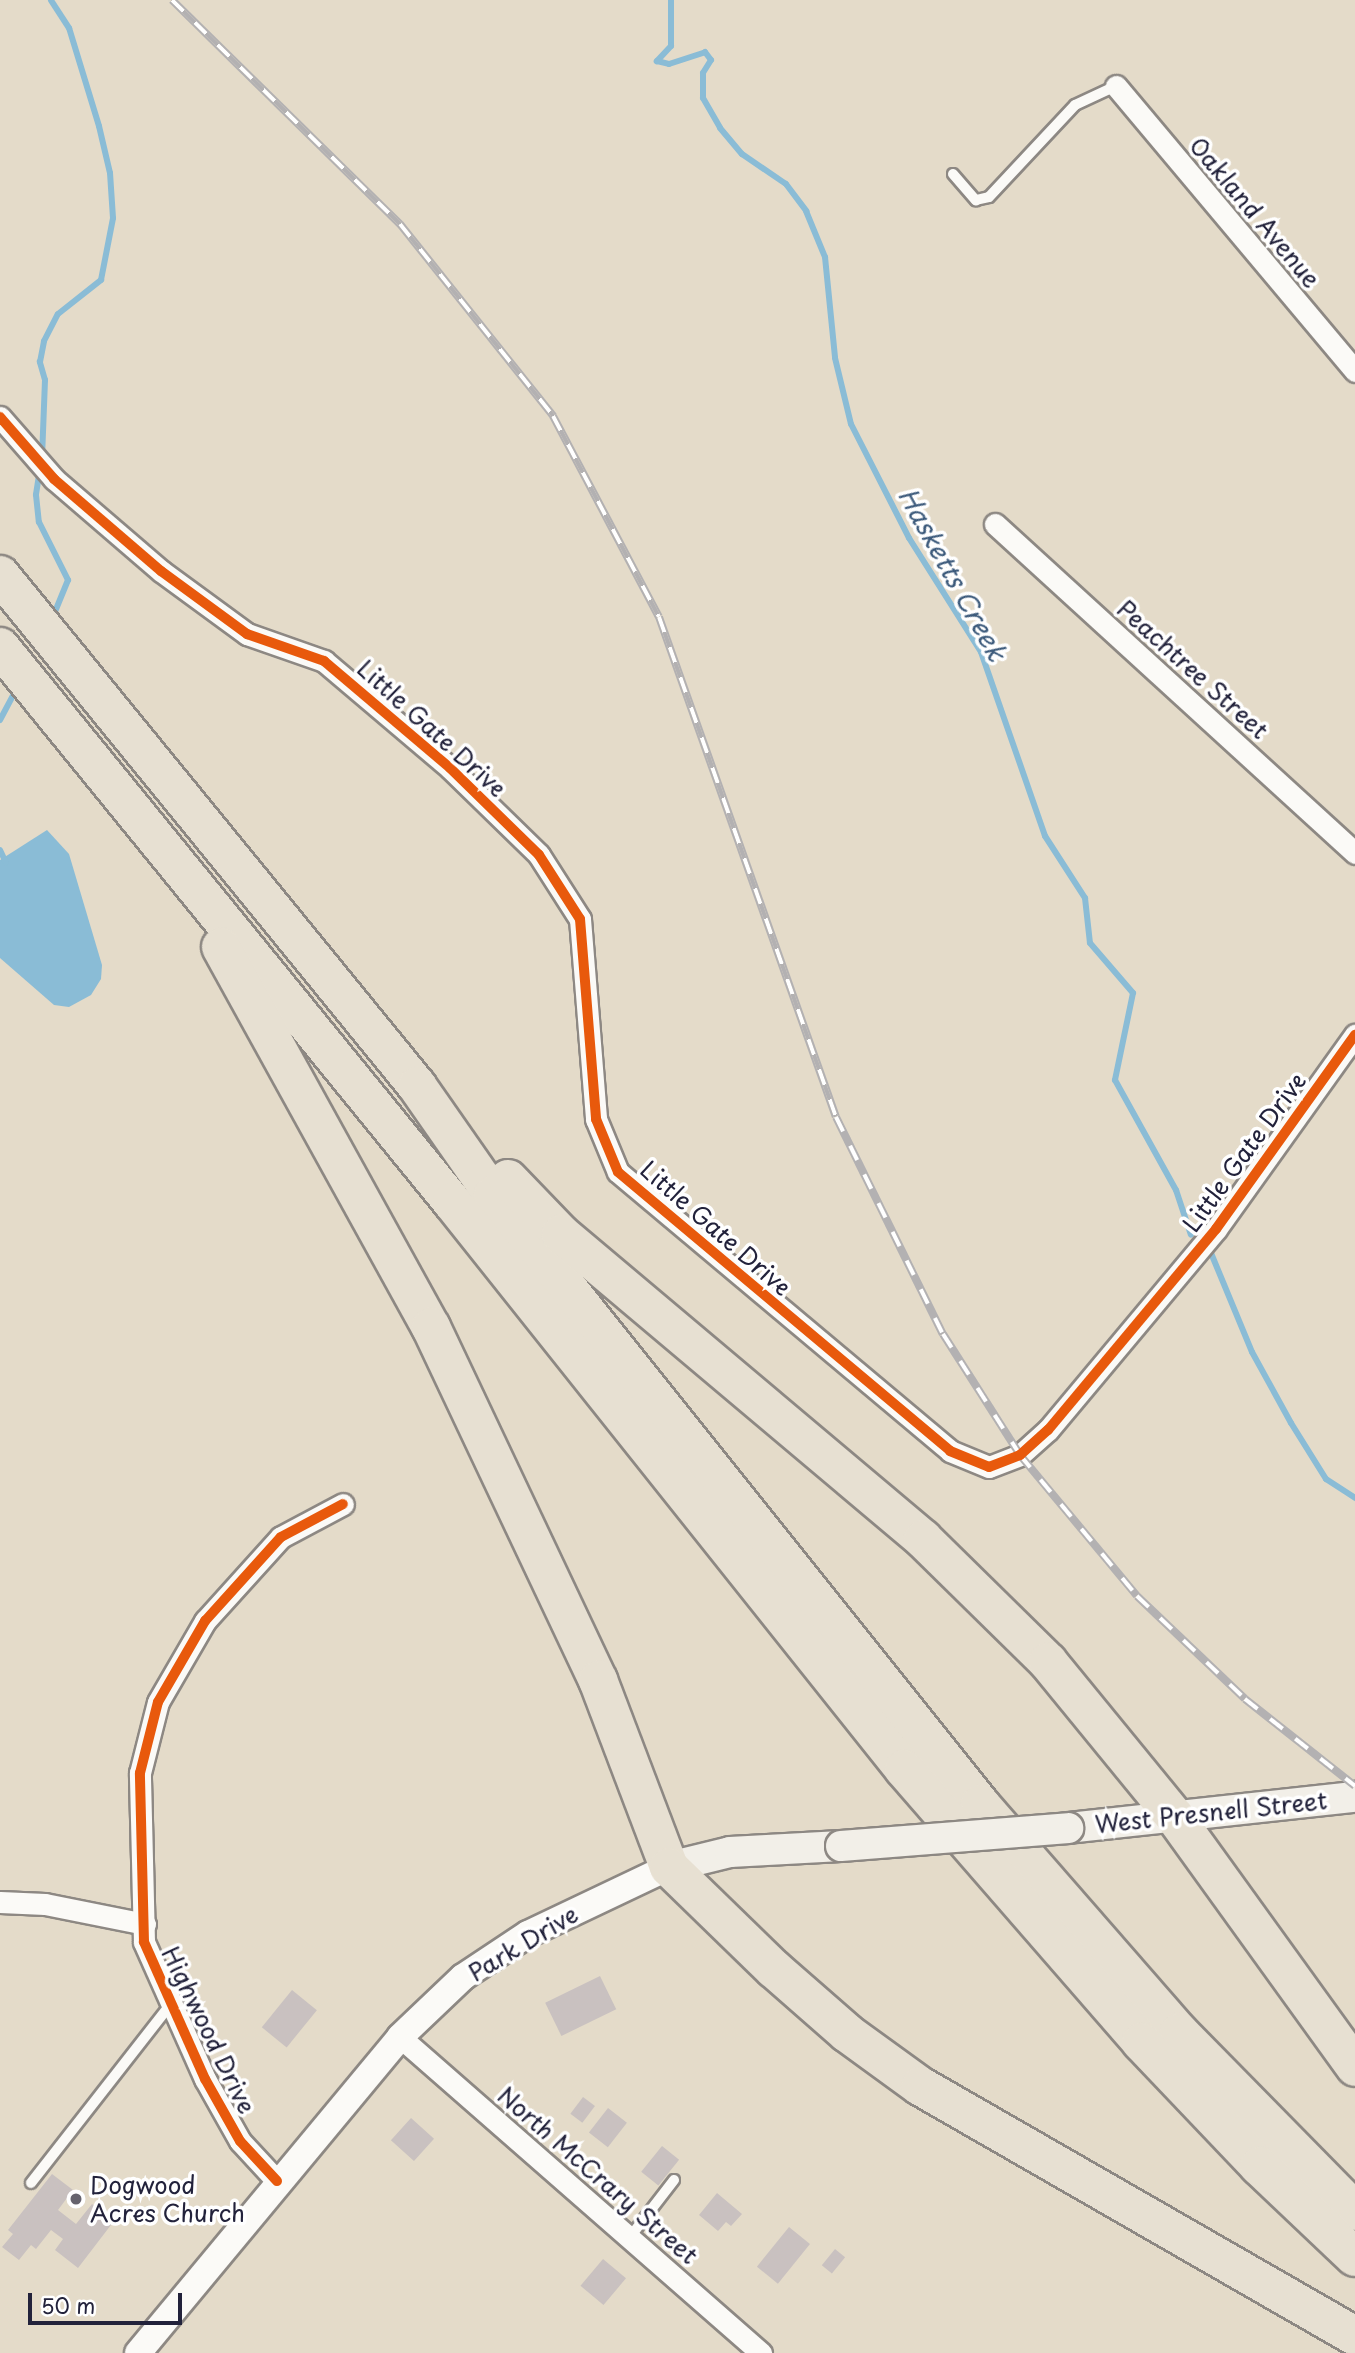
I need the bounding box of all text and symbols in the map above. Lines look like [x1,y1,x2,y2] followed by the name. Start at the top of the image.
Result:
[1184,131,1326,293] street label: Oakland Avenue
[892,482,1014,666] water label: Hasketts Creek
[1111,593,1275,745] street label: Peachtree Street
[351,653,513,803] street label: Little Gate Drive
[1176,1065,1312,1239] street label: Little Gate Drive
[634,1154,798,1302] street label: Little Gate Drive
[1093,1785,1329,1839] street label: West Presnell Street
[463,1899,583,1987] street label: Park Drive
[156,1941,262,2119] street label: Highwood Drive
[492,2080,704,2270] street label: North McCrary Street
[90,2171,246,2227] place label: Dogwood Acres Church
[68,2191,84,2207] marker: Dogwood Acres Church
[32,2280,186,2324] scale bar
[41,2289,95,2321] text: 50 m

